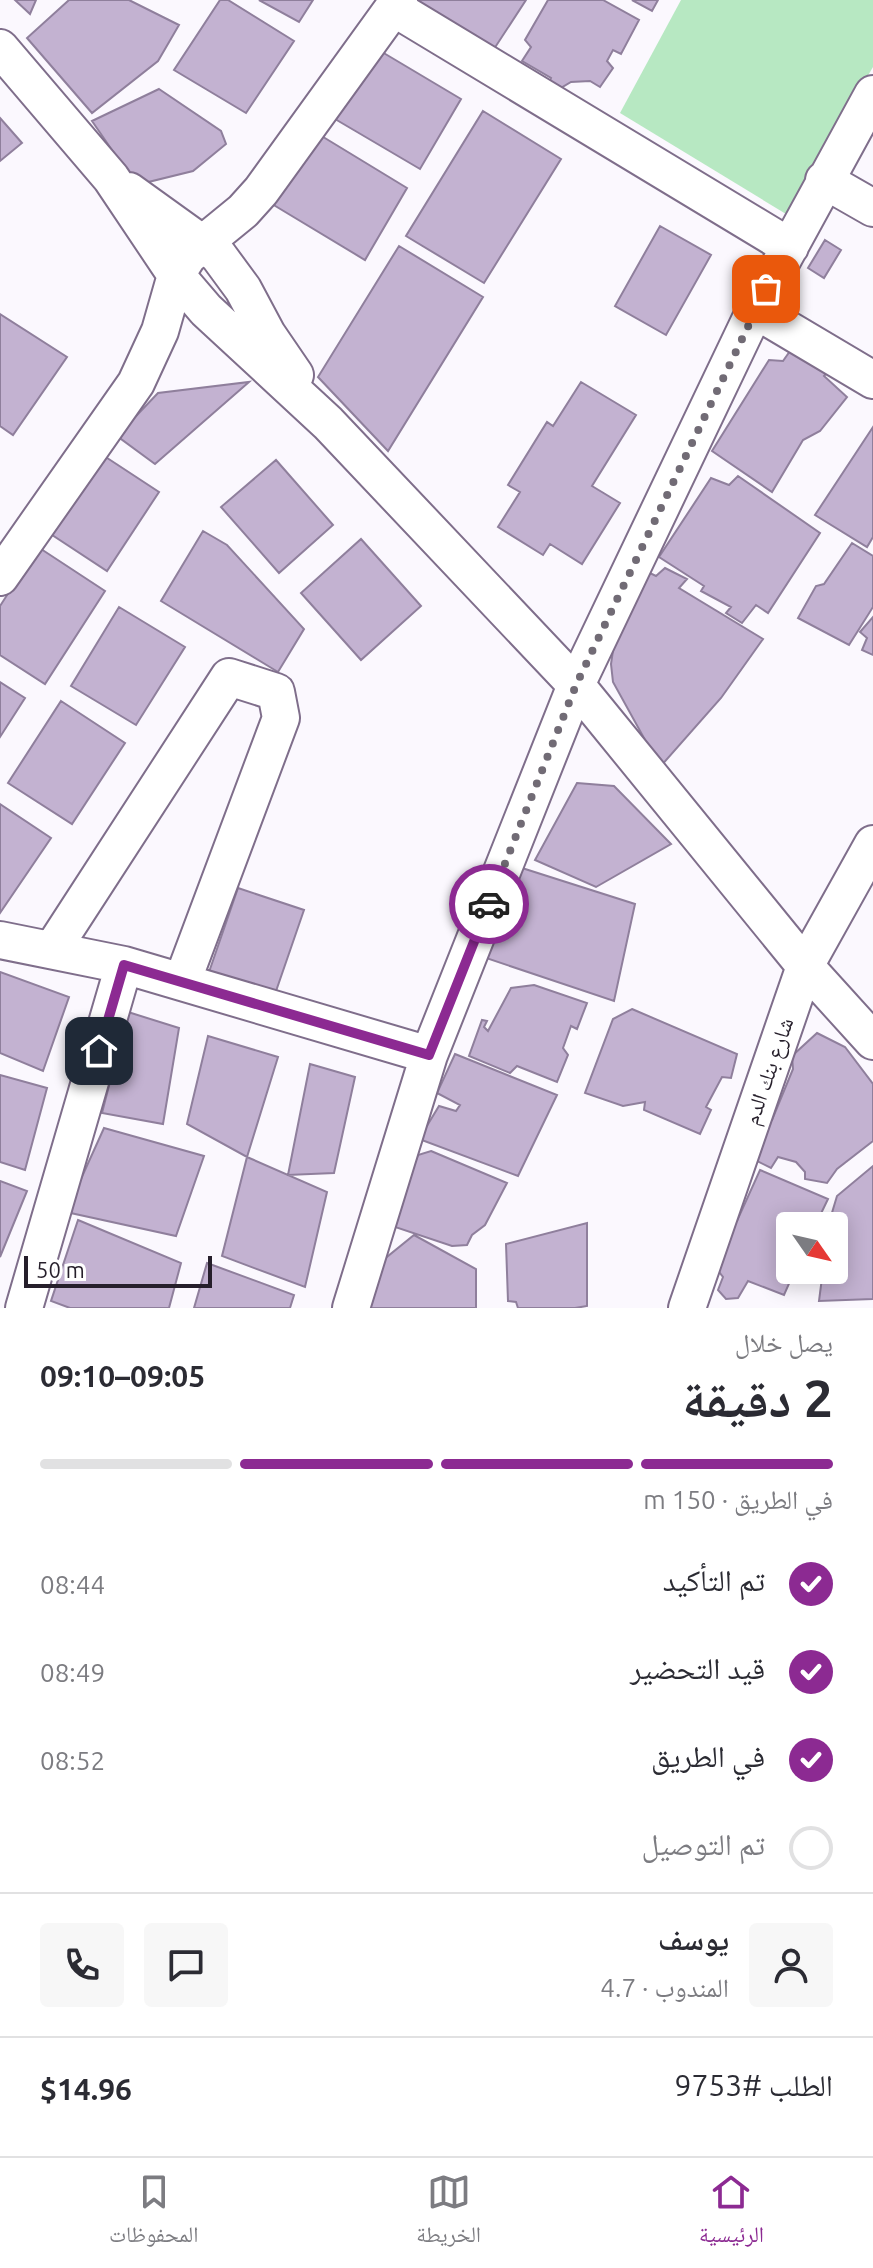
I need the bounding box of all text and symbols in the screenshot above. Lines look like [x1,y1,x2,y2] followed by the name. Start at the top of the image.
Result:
[732,255,800,323] pin
[744,267,788,311] icon: bag
[449,864,529,944] courier
[467,882,511,926] icon: car
[738,1014,800,1129] street label: شارع بنك الدم
[65,1017,133,1085] pin
[77,1029,121,1073] icon: home
[776,1212,848,1284] north arrow
[776,1212,848,1284] map controls
[24,1252,212,1288] scale bar
[36,1257,85,1282] text: 50 m
[735,1328,833,1357] text: يصل خلال
[40,1359,205,1393] text: 09:05–09:10
[682,1369,833,1427] text: 2 دقيقة
[643,1485,833,1514] text: في الطريق · 150 m
[789,1562,833,1606] icon: check
[663,1563,765,1597] text: تم التأكيد
[40,1570,105,1599] text: 08:44
[789,1650,833,1694] icon: check
[630,1651,765,1685] text: قيد التحضير
[40,1658,105,1687] text: 08:49
[789,1738,833,1782] icon: check
[651,1739,765,1773] text: في الطريق
[40,1746,105,1775] text: 08:52
[642,1827,765,1861] text: تم التوصيل
[658,1922,729,1956] text: يوسف
[40,1923,124,2007] button: phone
[144,1923,228,2007] button: chat
[749,1923,833,2007] button: person
[600,1973,729,2002] text: المندوب · 4.7
[674,2068,833,2102] text: الطلب #9753
[40,2072,132,2106] text: $14.96
[109,2170,198,2256] tab: المحفوظات
[416,2170,481,2256] tab: الخريطة
[699,2170,764,2256] tab: الرئيسية

